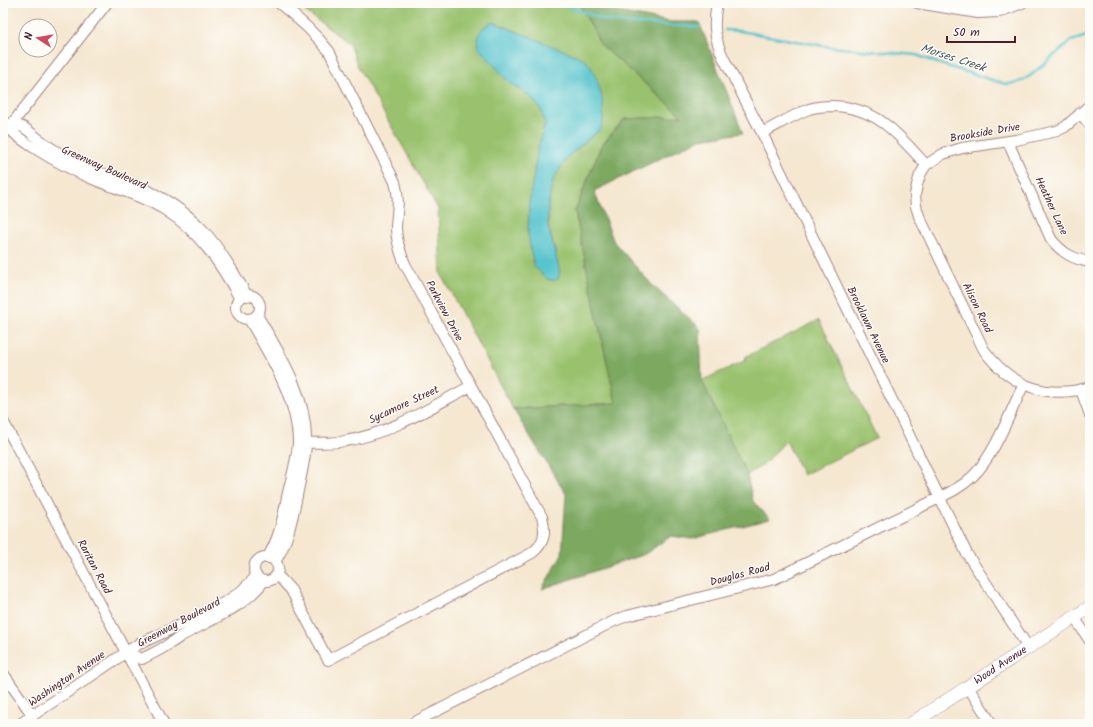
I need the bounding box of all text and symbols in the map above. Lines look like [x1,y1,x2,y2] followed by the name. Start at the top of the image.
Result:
[18,18,58,58] north arrow
[947,18,1015,44] scale bar
[953,23,980,42] text: 50 m
[20,31,39,41] text: N
[918,39,990,78] water label: Morses Creek
[949,118,1022,148] street label: Brookside Drive
[58,141,150,195] street label: Greenway Boulevard
[1030,174,1072,238] street label: Heather Lane
[420,277,468,345] street label: Parkview Drive
[957,280,997,337] street label: Alison Road
[842,283,894,367] street label: Brooklawn Avenue
[366,381,443,429] street label: Sycamore Street
[72,536,116,598] street label: Raritan Road
[708,558,773,592] street label: Douglas Road
[134,593,224,653] street label: Greenway Boulevard
[970,641,1031,690] street label: Wood Avenue
[25,646,109,712] street label: Washington Avenue

